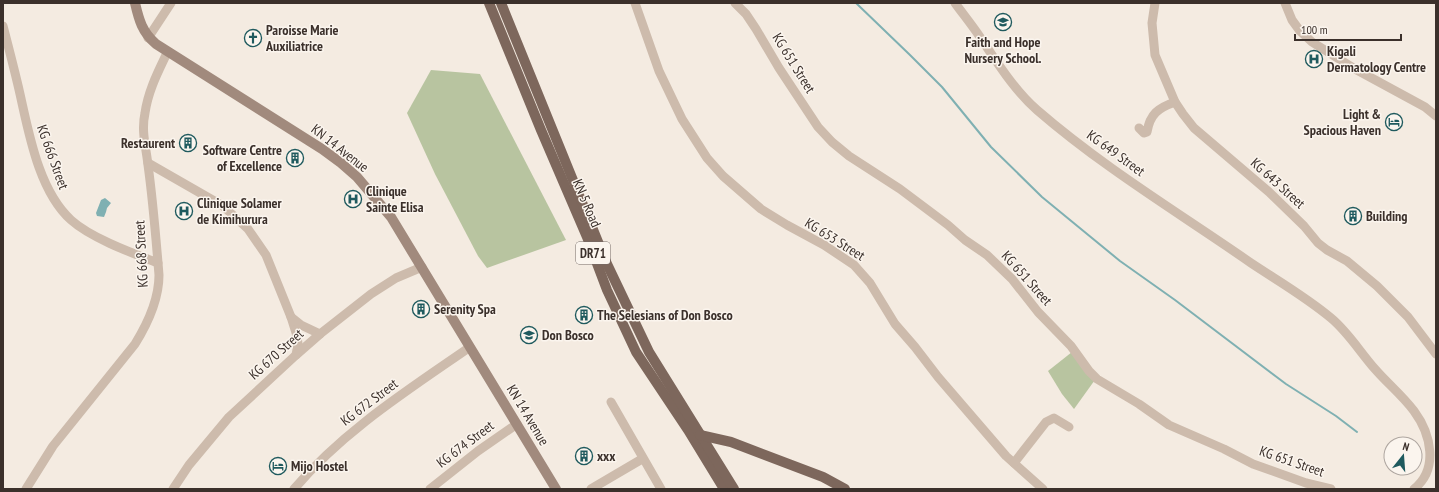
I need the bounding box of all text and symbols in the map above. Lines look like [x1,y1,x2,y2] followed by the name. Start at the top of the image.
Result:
[993,12,1013,32] school or university icon: Faith and Hope Nursery School.
[1295,16,1401,42] scale bar
[265,21,339,55] place label: Paroisse Marie Auxiliatrice
[1301,22,1328,37] text: 100 m
[243,28,263,48] church icon: Paroisse Marie Auxiliatrice
[769,30,820,96] street label: KG 651 Street
[964,33,1042,67] place label: Faith and Hope Nursery School.
[1327,42,1426,76] place label: Kigali Dermatology Centre
[1304,49,1324,69] hospital icon: Kigali Dermatology Centre
[1303,105,1381,139] place label: Light & Spacious Haven
[1384,112,1404,132] hotel icon: Light & Spacious Haven
[308,120,373,176] street label: KN 14 Avenue
[33,122,73,192] street label: KG 666 Street
[1083,126,1149,180] street label: KG 649 Street
[178,133,198,153] building icon: Restaurent
[121,134,175,152] place label: Restaurent
[203,141,282,175] place label: Software Centre of Excellence
[285,148,305,168] building icon: Software Centre of Excellence
[1247,154,1309,212] street label: KG 643 Street
[569,176,605,230] street label: KN 5 Road
[366,182,424,216] place label: Clinique Sainte Elisa
[343,189,363,209] hospital icon: Clinique Sainte Elisa
[197,194,283,228] place label: Clinique Solamer de Kimihurura
[174,201,194,221] hospital icon: Clinique Solamer de Kimihurura
[1343,206,1363,226] building icon: Building
[1366,207,1408,225] place label: Building
[802,214,868,265] street label: KG 653 Street
[130,220,152,288] street label: KG 668 Street
[576,242,610,264] road number: DR71
[998,247,1056,309] street label: KG 651 Street
[411,299,431,319] building icon: Serenity Spa
[434,300,496,318] place label: Serenity Spa
[574,305,594,325] building icon: The Selesians of Don Bosco
[597,306,733,324] place label: The Selesians of Don Bosco
[245,325,307,383] street label: KG 670 Street
[519,325,539,345] school or university icon: Don Bosco
[542,326,594,344] place label: Don Bosco
[337,374,401,429] street label: KG 672 Street
[503,381,553,449] street label: KN 14 Avenue
[433,416,497,471] street label: KG 674 Street
[1383,436,1423,476] north arrow
[1401,439,1411,454] text: N
[1257,442,1327,481] street label: KG 651 Street
[574,446,594,466] building icon: xxx
[597,447,616,465] place label: xxx
[268,456,288,476] hotel icon: Mijo Hostel
[291,457,348,475] place label: Mijo Hostel

